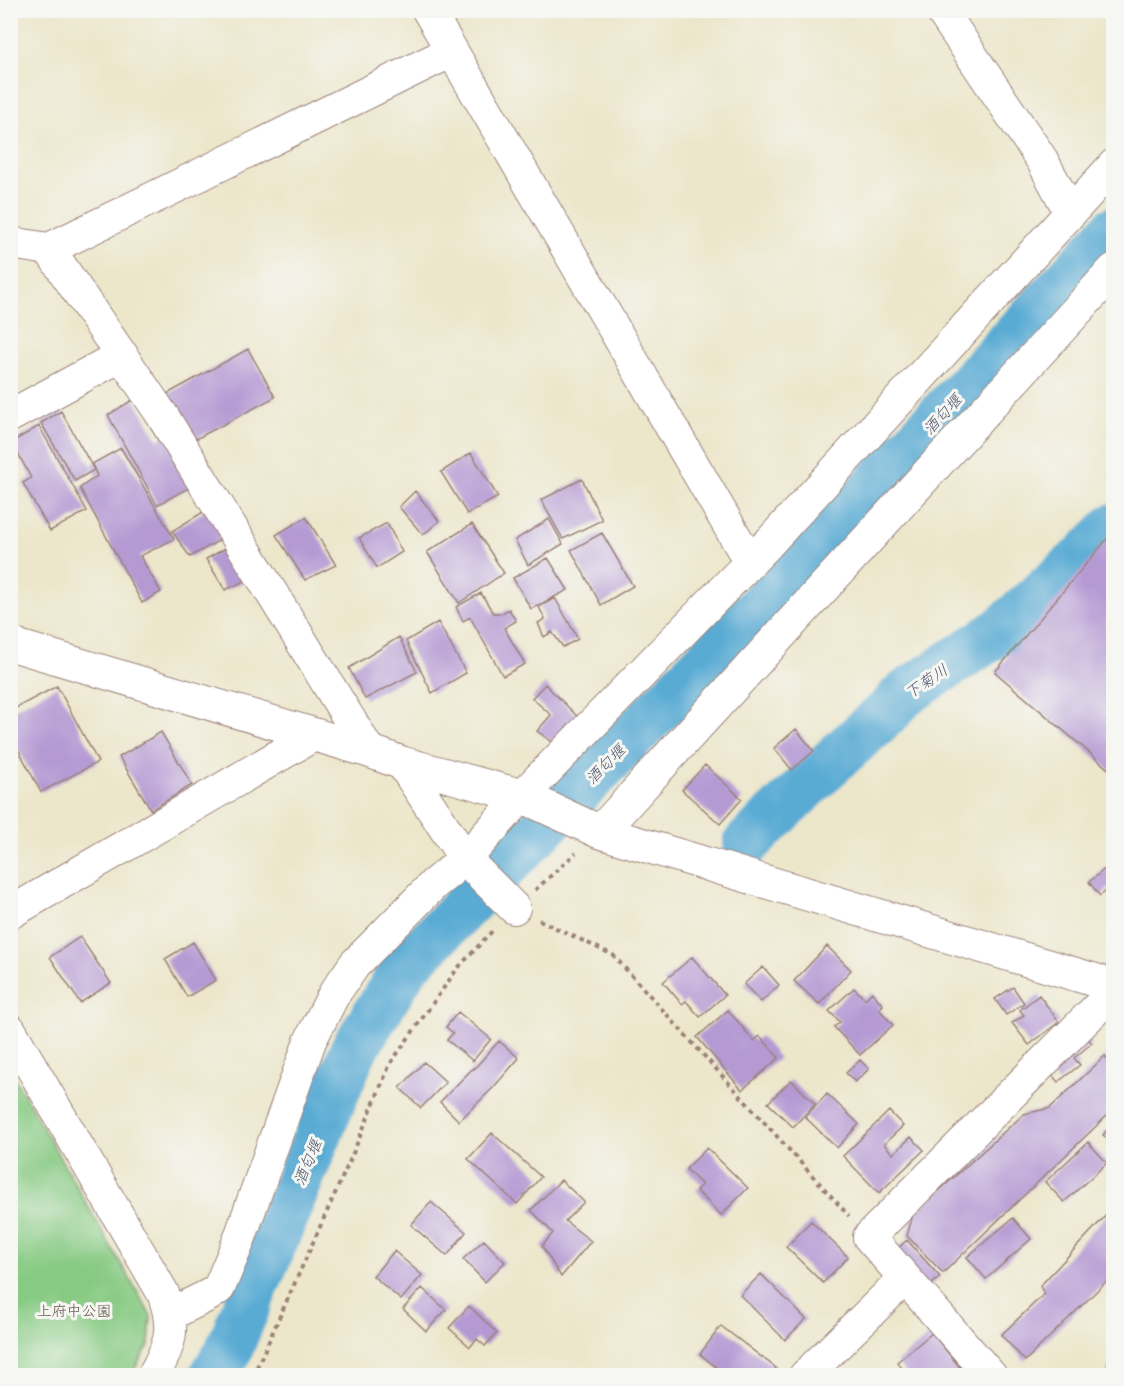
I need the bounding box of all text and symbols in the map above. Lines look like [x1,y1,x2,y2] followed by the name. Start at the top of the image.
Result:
[920,390,968,439] water label: 酒匂堰
[902,661,952,704] water label: 下菊川
[582,740,631,789] water label: 酒匂堰
[290,1135,327,1188] water label: 酒匂堰
[36,1302,112,1321] park label: 上府中公園

